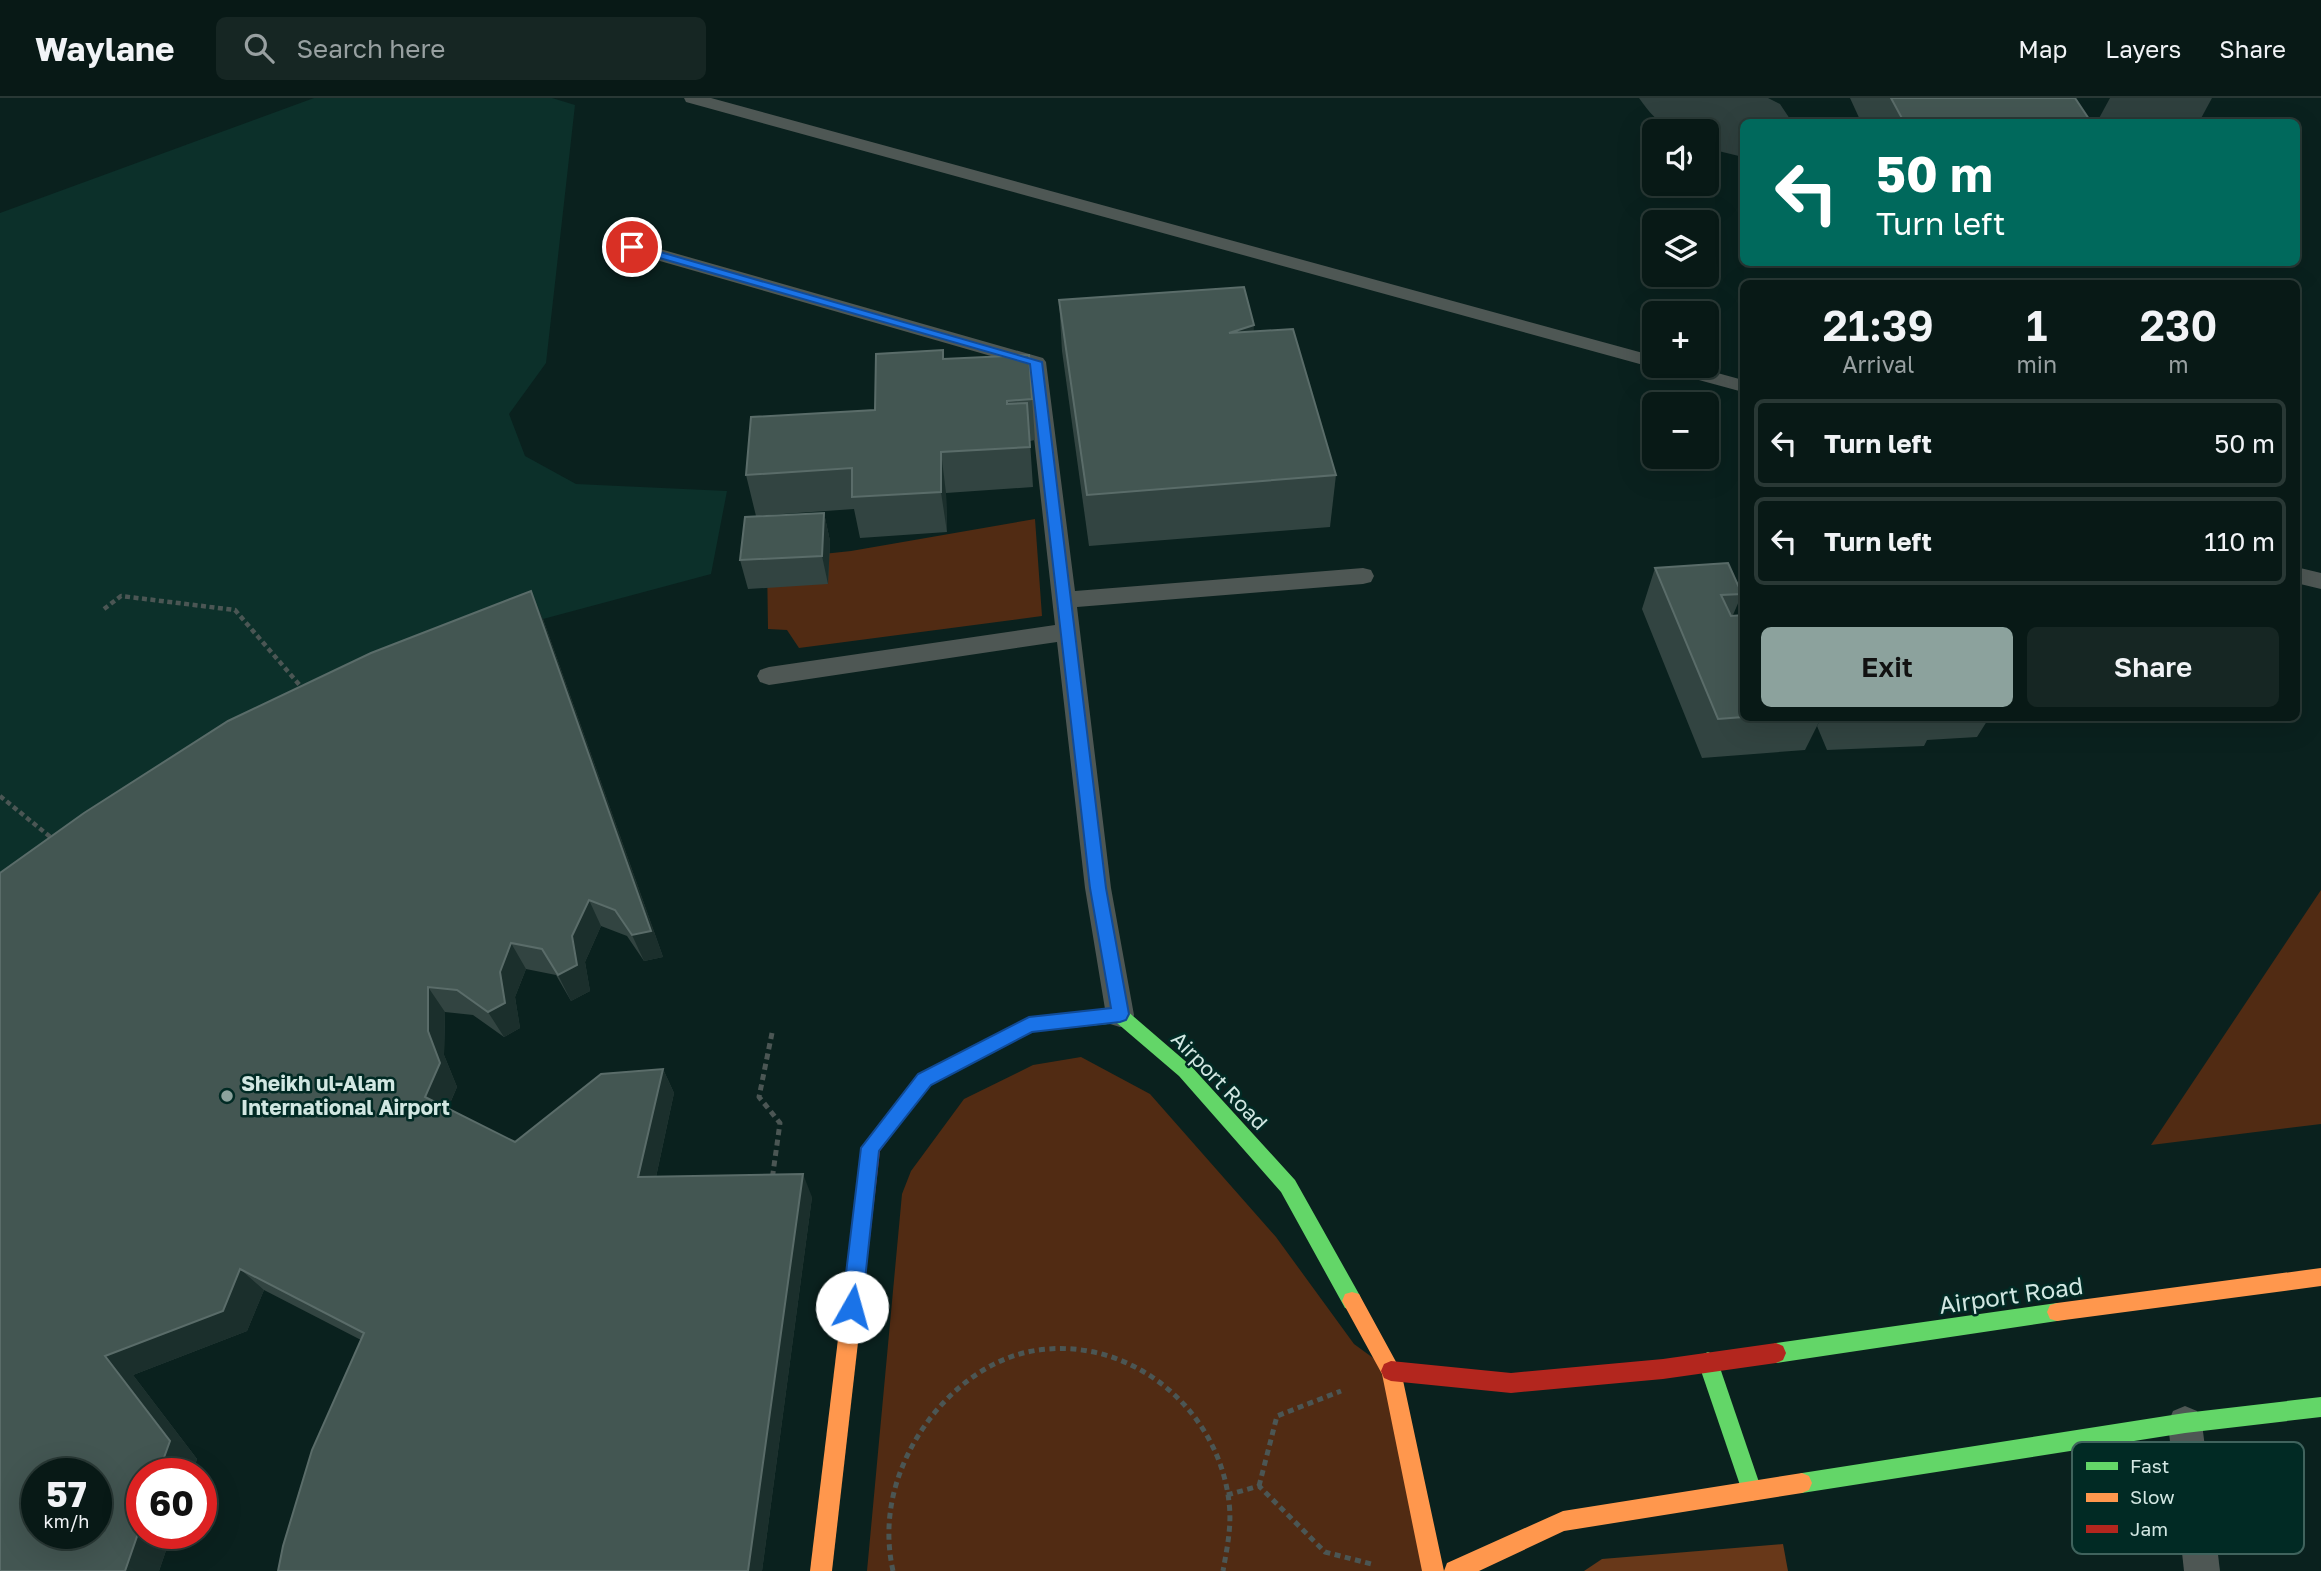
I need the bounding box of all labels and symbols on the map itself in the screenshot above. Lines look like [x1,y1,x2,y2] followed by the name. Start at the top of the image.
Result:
[602,217,662,277] pin
[1166,1026,1273,1135] street label: Airport Road
[241,1070,450,1120] place label: Sheikh ul-Alam International Airport
[219,1088,235,1104] marker: Sheikh ul-Alam International Airport
[815,1270,889,1344] position arrow
[1937,1270,2085,1319] street label: Airport Road
[2072,1442,2304,1554] legend
[2130,1454,2169,1477] text: Fast
[126,1458,217,1549] speed limit sign: 60
[2130,1485,2175,1508] text: Slow
[2130,1517,2168,1540] text: Jam

